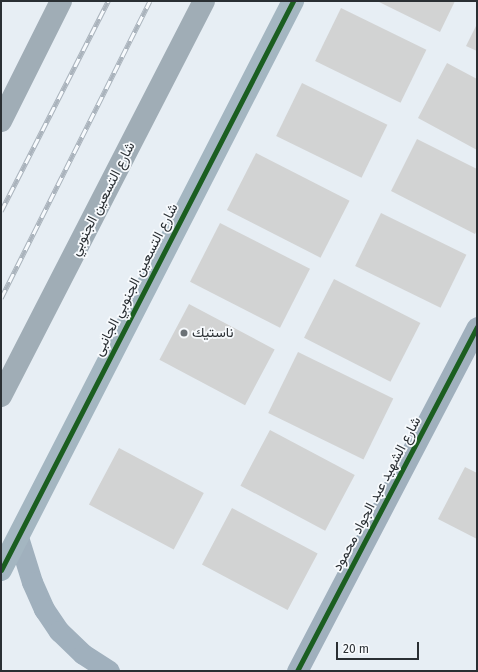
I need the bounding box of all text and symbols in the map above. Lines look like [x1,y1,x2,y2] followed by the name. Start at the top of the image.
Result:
[67,139,139,259] street label: شارع التسعين الجنوبي
[90,201,182,359] street label: شارع التسعين الجنوبي الجانبى
[192,325,234,341] place label: ناستيك
[179,328,189,338] marker: ناستيك
[329,414,425,574] street label: شارع الشهيد عبد الجواد محمود
[338,634,421,660] scale bar
[343,642,369,656] text: 20 m

